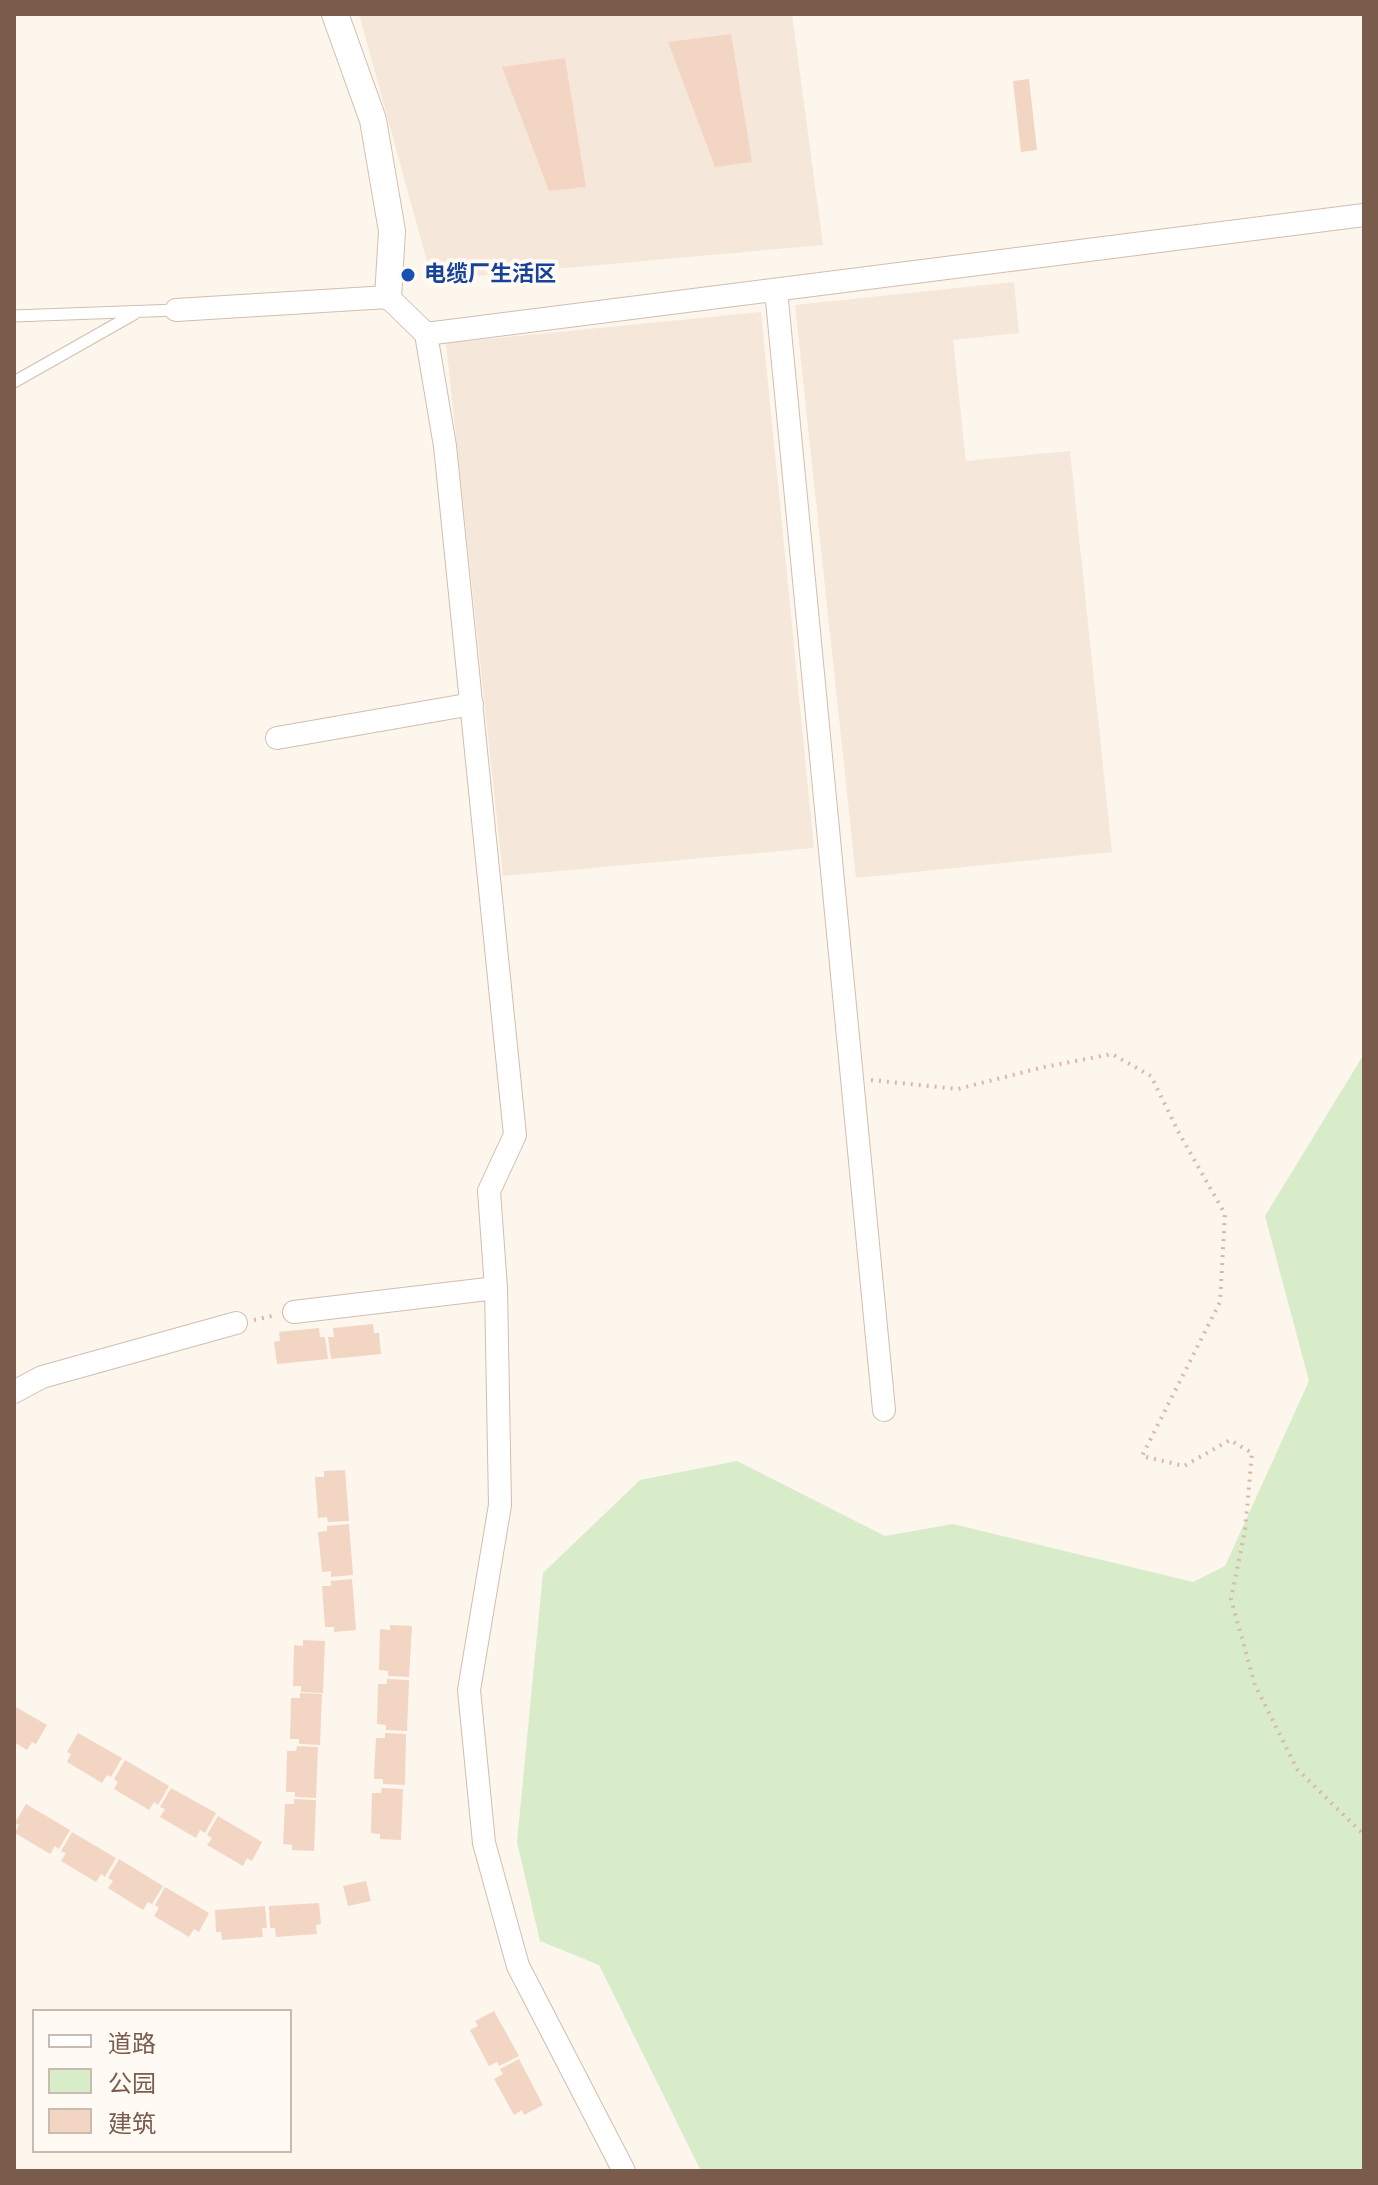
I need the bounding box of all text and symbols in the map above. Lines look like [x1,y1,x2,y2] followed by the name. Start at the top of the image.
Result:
[424,262,556,288] place label: 电缆厂生活区
[399,266,417,284] marker: 电缆厂生活区
[32,2009,292,2153] legend
[108,2030,156,2057] text: 道路
[108,2070,156,2097] text: 公园
[108,2110,156,2137] text: 建筑

